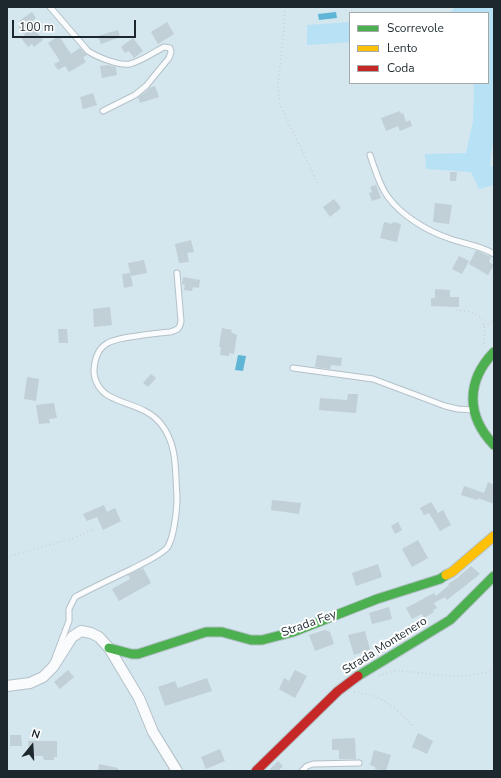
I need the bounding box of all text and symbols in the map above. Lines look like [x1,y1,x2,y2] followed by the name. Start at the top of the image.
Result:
[14,12,138,38] scale bar
[349,12,489,84] legend
[19,19,54,35] text: 100 m
[387,20,444,36] text: Scorrevole
[387,40,417,56] text: Lento
[387,60,415,76] text: Coda
[280,607,338,641] street label: Strada Fey
[340,614,430,678] street label: Strada Montenero
[12,726,52,766] north arrow
[30,726,42,743] text: N

